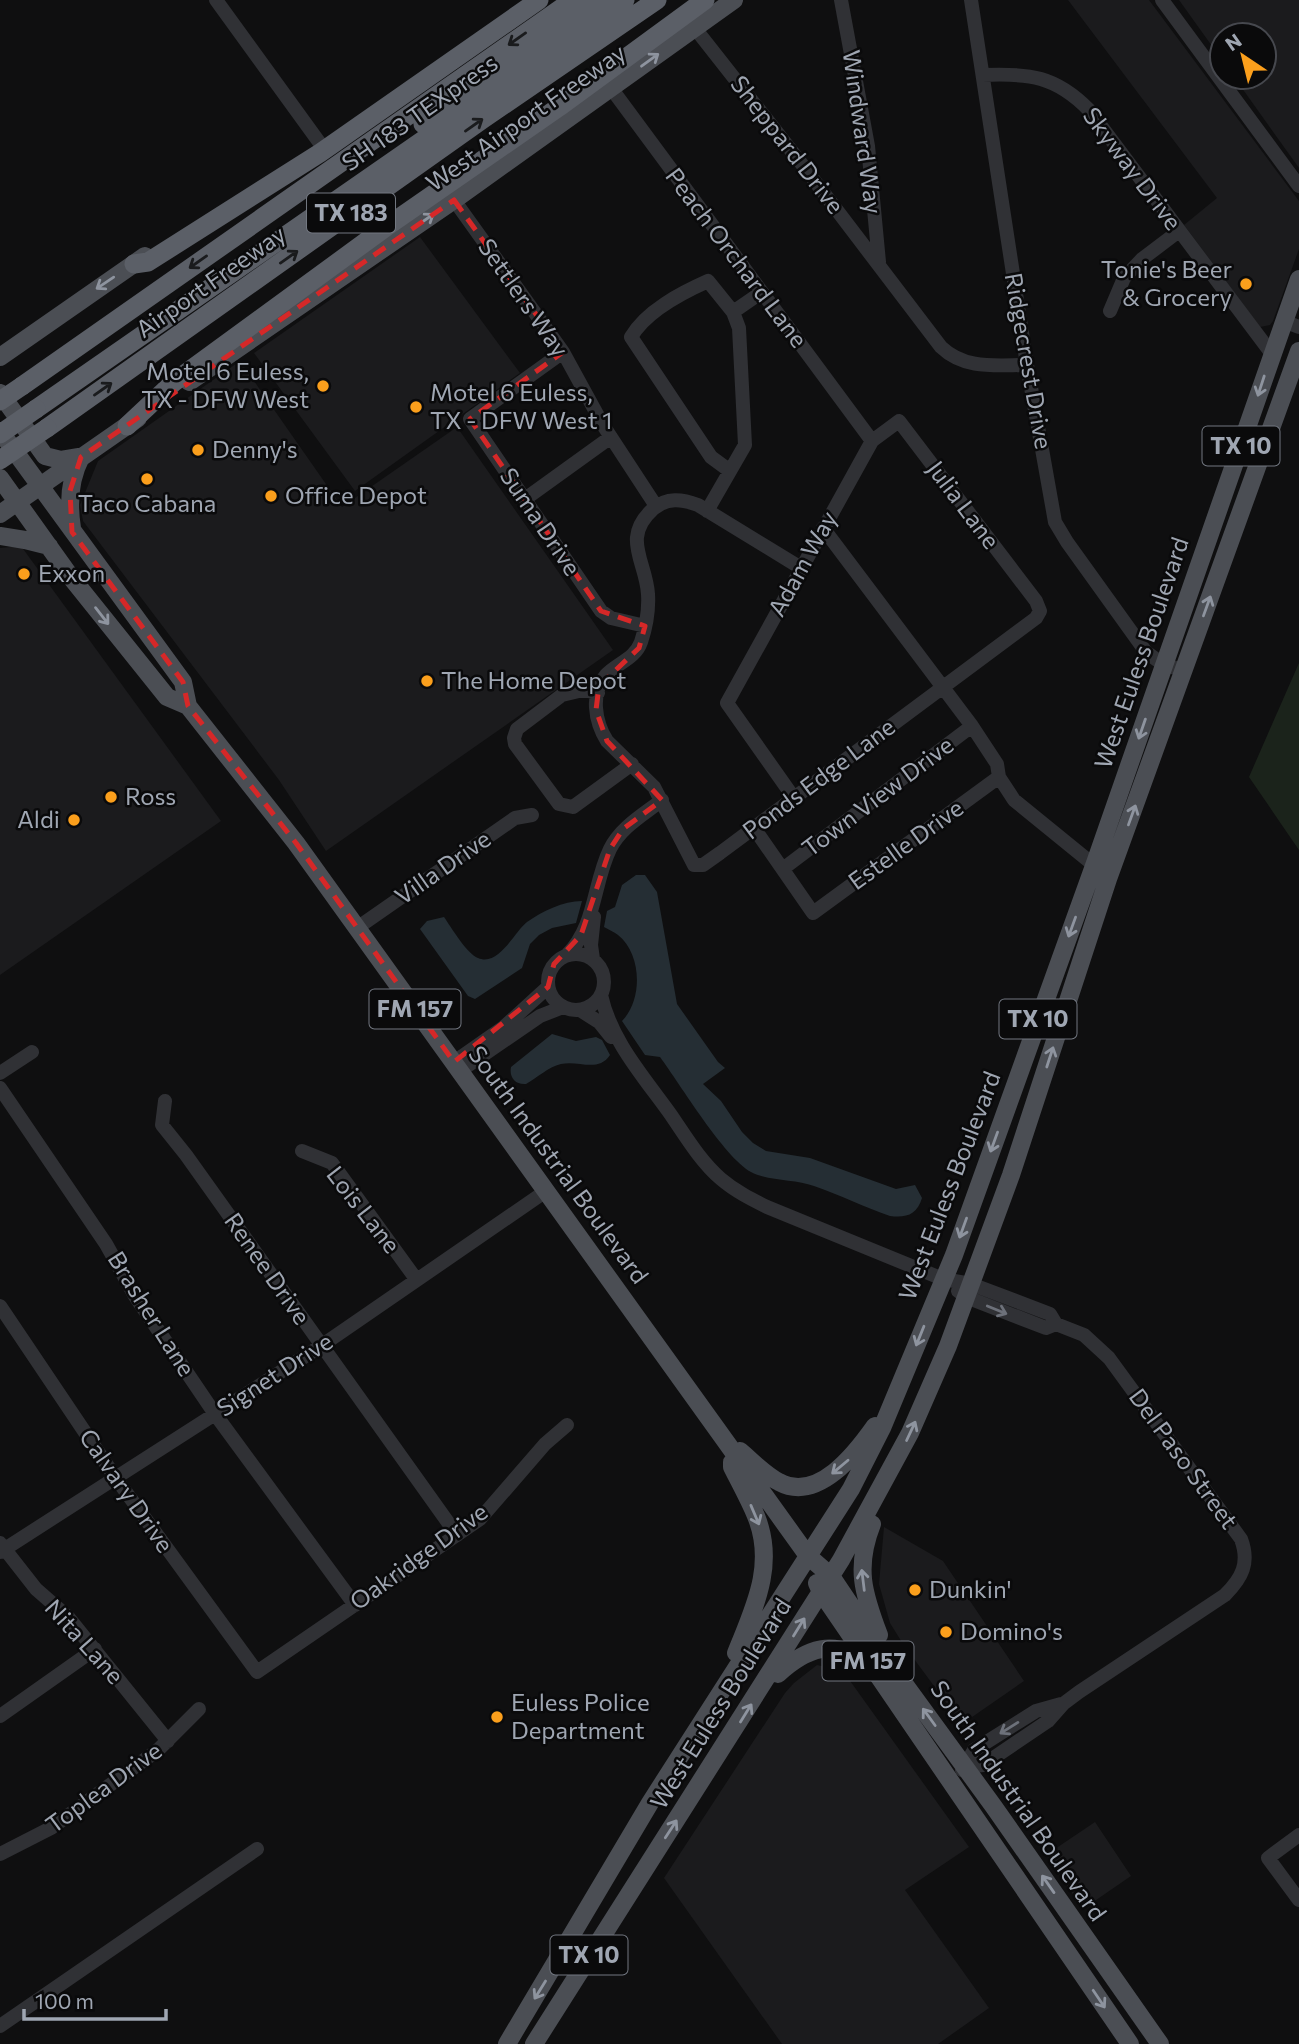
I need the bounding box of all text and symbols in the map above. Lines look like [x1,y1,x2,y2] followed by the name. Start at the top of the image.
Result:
[1208,21,1278,91] north arrow
[1221,28,1245,55] text: N
[508,32,527,46] one-way arrow
[420,37,630,197] street label: West Airport Freeway
[336,47,503,176] street label: SH 183 TEXpress
[838,48,889,216] street label: Windward Way
[640,52,659,67] one-way arrow
[725,69,851,219] street label: Sheppard Drive
[1078,101,1189,235] street label: Skyway Drive
[464,118,483,132] one-way arrow
[660,162,814,353] street label: Peach Orchard Lane
[307,194,395,232] road number: TX 183
[414,213,434,227] one-way arrow
[130,218,291,343] street label: Airport Freeway
[473,232,576,362] street label: Settlers Way
[279,250,298,264] one-way arrow
[1101,254,1232,311] place label: Tonie's Beer & Grocery
[189,255,208,269] one-way arrow
[1000,270,1059,451] street label: Ridgecrest Drive
[96,276,115,290] one-way arrow
[1238,276,1254,292] marker: Tonie's Beer & Grocery
[141,356,309,413] place label: Motel 6 Euless, TX - DFW West
[1254,375,1267,397] one-way arrow
[430,377,613,434] place label: Motel 6 Euless, TX - DFW West 1
[315,378,331,394] marker: Motel 6 Euless, TX - DFW West
[93,382,112,396] one-way arrow
[408,399,424,415] marker: Motel 6 Euless, TX - DFW West 1
[1202,426,1280,466] road number: TX 10
[212,434,298,463] place label: Denny's
[190,442,206,458] marker: Denny's
[922,454,1007,554] street label: Julia Lane
[495,462,588,580] street label: Suma Drive
[139,471,155,487] marker: Taco Cabana
[285,480,427,509] place label: Office Depot
[78,488,216,517] place label: Taco Cabana
[263,488,279,504] marker: Office Depot
[761,506,842,621] street label: Adam Way
[1087,533,1194,772] street label: West Euless Boulevard
[38,558,105,587] place label: Exxon
[16,566,32,582] marker: Exxon
[1202,595,1214,617] one-way arrow
[94,606,109,624] one-way arrow
[441,665,627,694] place label: The Home Depot
[419,673,435,689] marker: The Home Depot
[736,711,900,844] street label: Ponds Edge Lane
[1134,718,1147,740] one-way arrow
[796,730,958,862] street label: Town View Drive
[125,781,176,810] place label: Ross
[103,789,119,805] marker: Ross
[842,792,968,895] street label: Estelle Drive
[17,804,60,833] place label: Aldi
[1126,804,1139,826] one-way arrow
[66,812,82,828] marker: Aldi
[389,823,495,910] street label: Villa Drive
[1064,916,1077,938] one-way arrow
[370,990,460,1028] road number: FM 157
[1000,1000,1076,1038] road number: TX 10
[463,1040,655,1289] street label: South Industrial Boulevard
[1044,1047,1057,1069] one-way arrow
[892,1067,1006,1304] street label: West Euless Boulevard
[987,1130,1000,1152] one-way arrow
[321,1160,407,1258] street label: Lois Lane
[219,1207,317,1330] street label: Renee Drive
[956,1216,969,1238] one-way arrow
[102,1245,202,1381] street label: Brasher Lane
[986,1304,1008,1317] one-way arrow
[912,1325,925,1347] one-way arrow
[211,1326,337,1422] street label: Signet Drive
[1124,1382,1245,1534] street label: Del Paso Street
[906,1420,919,1441] one-way arrow
[74,1423,180,1558] street label: Calvary Drive
[831,1459,849,1474] one-way arrow
[344,1496,492,1615] street label: Oakridge Drive
[749,1504,762,1525] one-way arrow
[857,1569,870,1592] one-way arrow
[929,1574,1012,1603] place label: Dunkin'
[907,1582,923,1598] marker: Dunkin'
[40,1593,131,1689] street label: Nita Lane
[643,1593,796,1814] street label: West Euless Boulevard
[960,1616,1063,1645] place label: Domino's
[793,1618,807,1638] one-way arrow
[938,1624,954,1640] marker: Domino's
[822,1642,914,1680] road number: FM 157
[925,1674,1113,1926] street label: South Industrial Boulevard
[511,1687,650,1744] place label: Euless Police Department
[739,1703,753,1723] one-way arrow
[921,1708,936,1727] one-way arrow
[489,1709,505,1725] marker: Euless Police Department
[999,1722,1019,1736] one-way arrow
[40,1735,167,1838] street label: Toplea Drive
[664,1820,679,1839] one-way arrow
[1041,1875,1055,1894] one-way arrow
[550,1936,628,1974] road number: TX 10
[24,1978,166,2022] scale bar
[532,1980,546,2000] one-way arrow
[35,1988,94,2013] text: 100 m
[1092,1989,1106,2008] one-way arrow

